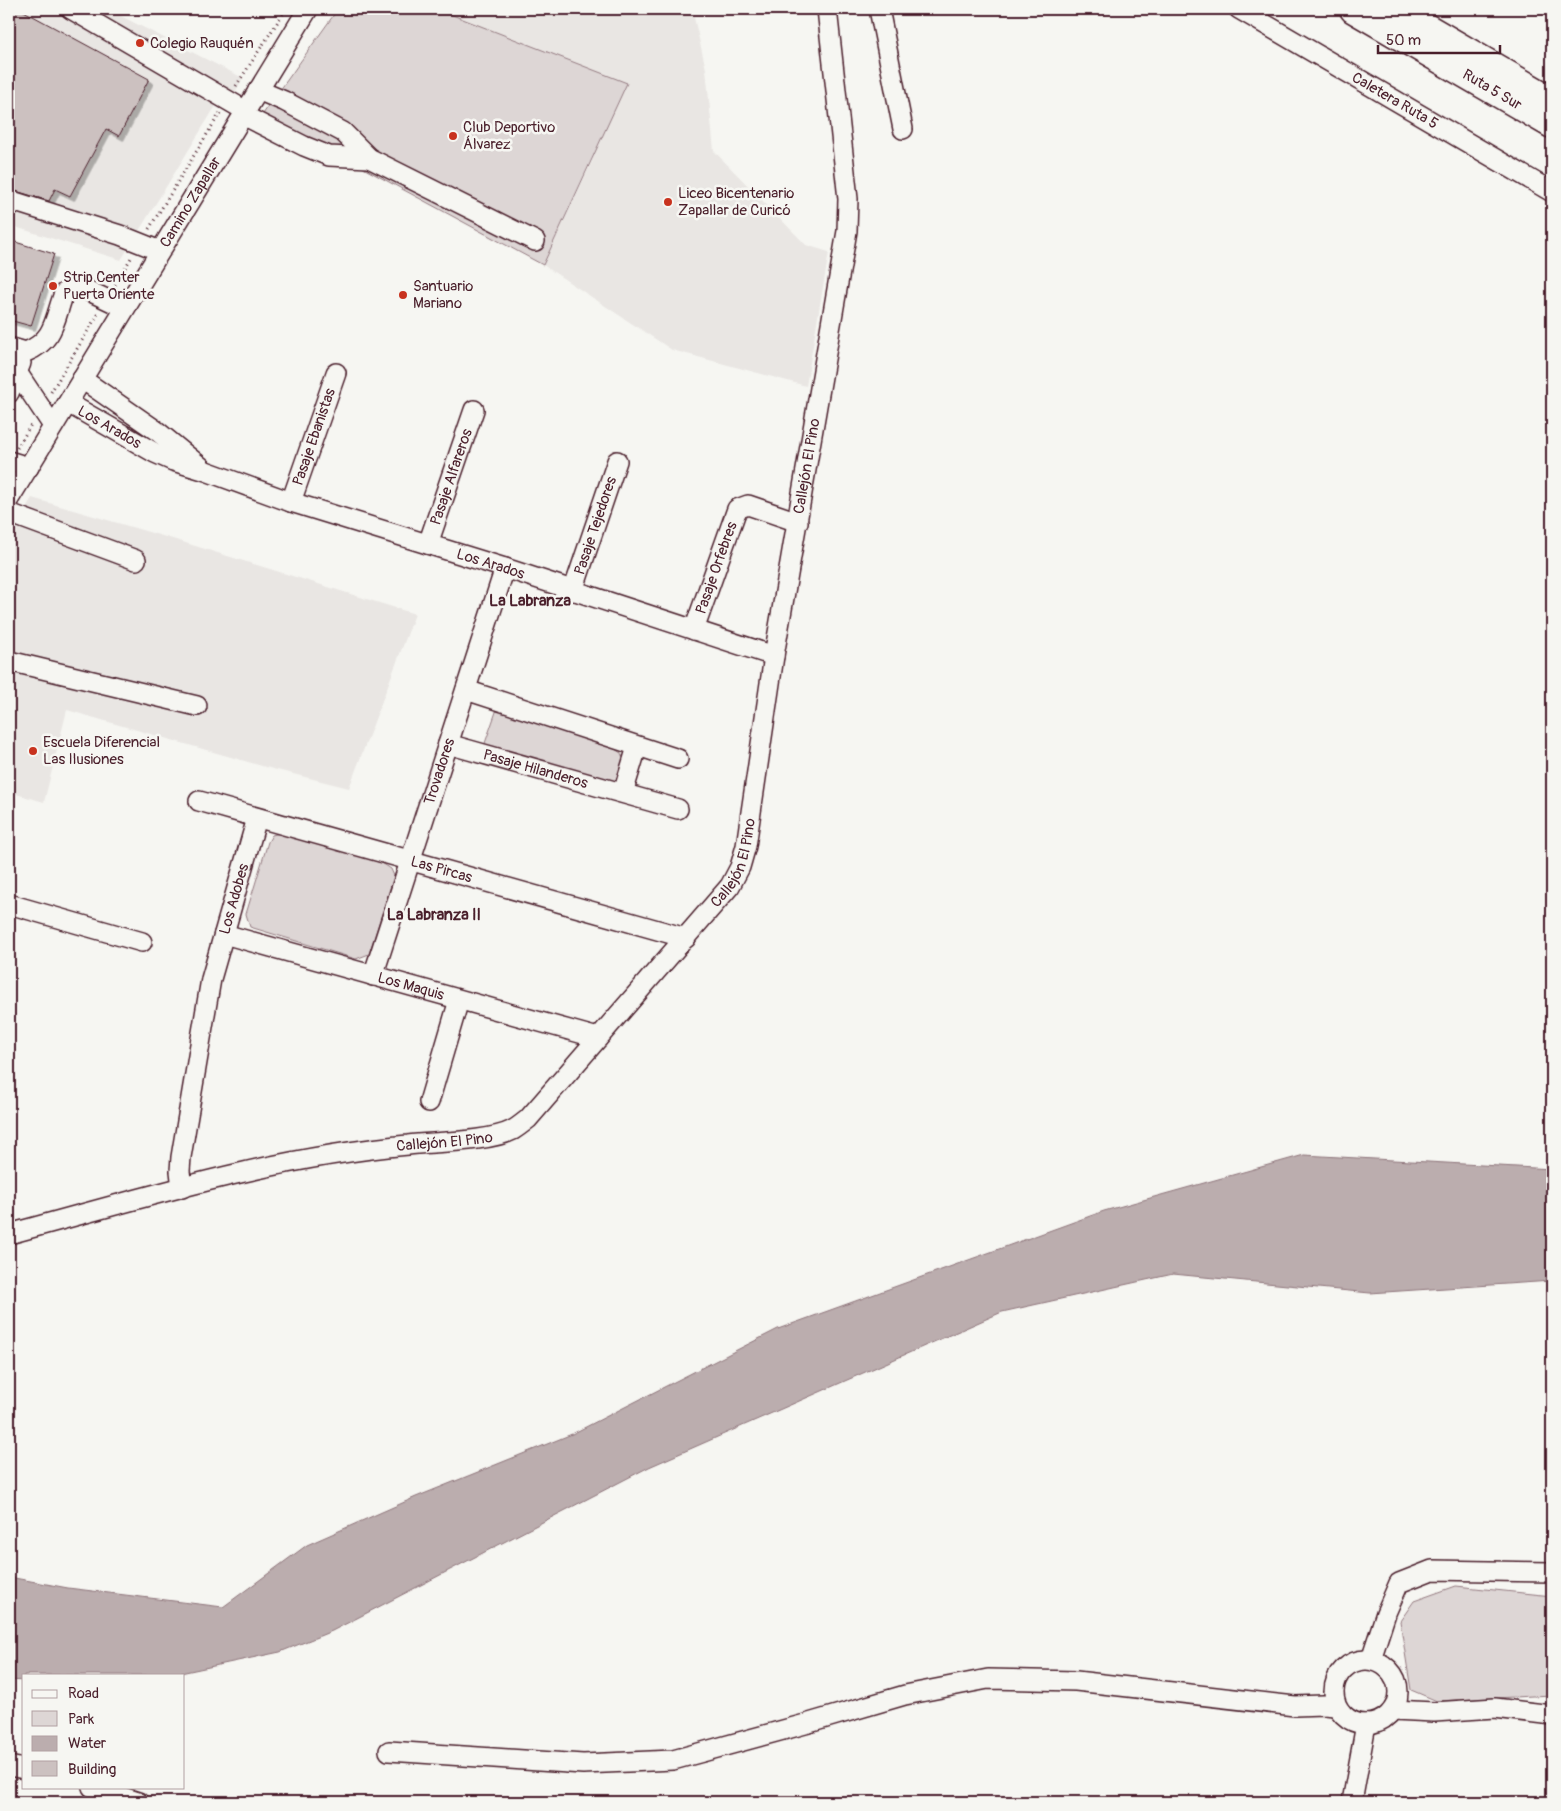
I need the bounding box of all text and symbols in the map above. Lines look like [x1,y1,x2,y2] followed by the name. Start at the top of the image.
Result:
[1378,22,1501,54] scale bar
[1386,31,1421,50] text: 50 m
[150,34,254,53] place label: Colegio Rauquén
[134,37,146,49] marker: Colegio Rauquén
[1459,65,1526,114] street label: Ruta 5 Sur
[1349,68,1442,133] street label: Caletera Ruta 5
[463,118,555,154] place label: Club Deportivo Álvarez
[447,130,459,142] marker: Club Deportivo Álvarez
[155,152,226,251] street label: Camino Zapallar
[678,184,794,220] place label: Liceo Bicentenario Zapallar de Curicó
[662,196,674,208] marker: Liceo Bicentenario Zapallar de Curicó
[63,268,155,304] place label: Strip Center Puerta Oriente
[413,277,473,313] place label: Santuario Mariano
[47,280,59,292] marker: Strip Center Puerta Oriente
[397,289,409,301] marker: Santuario Mariano
[288,385,340,488] street label: Pasaje Ebanistas
[74,401,145,453] street label: Los Arados
[789,417,824,515] street label: Callejón El Pino
[426,426,476,528] street label: Pasaje Alfareros
[570,474,621,577] street label: Pasaje Tejedores
[691,519,741,616] street label: Pasaje Orfebres
[454,544,527,583] street label: Los Arados
[489,591,571,611] district label: La Labranza
[43,733,160,769] place label: Escuela Diferencial Las Ilusiones
[420,735,459,807] street label: Trovadores
[27,745,39,757] marker: Escuela Diferencial Las Ilusiones
[481,745,590,793] street label: Pasaje Hilanderos
[706,817,759,911] street label: Callejón El Pino
[409,852,475,887] street label: Las Pircas
[215,861,253,937] street label: Los Adobes
[387,905,481,925] district label: La Labranza II
[375,968,447,1004] street label: Los Maquis
[395,1127,494,1156] street label: Callejón El Pino
[22,1674,185,1788] legend
[68,1684,99,1703] text: Road
[68,1710,95,1729] text: Park
[68,1734,107,1753] text: Water
[68,1760,116,1779] text: Building

